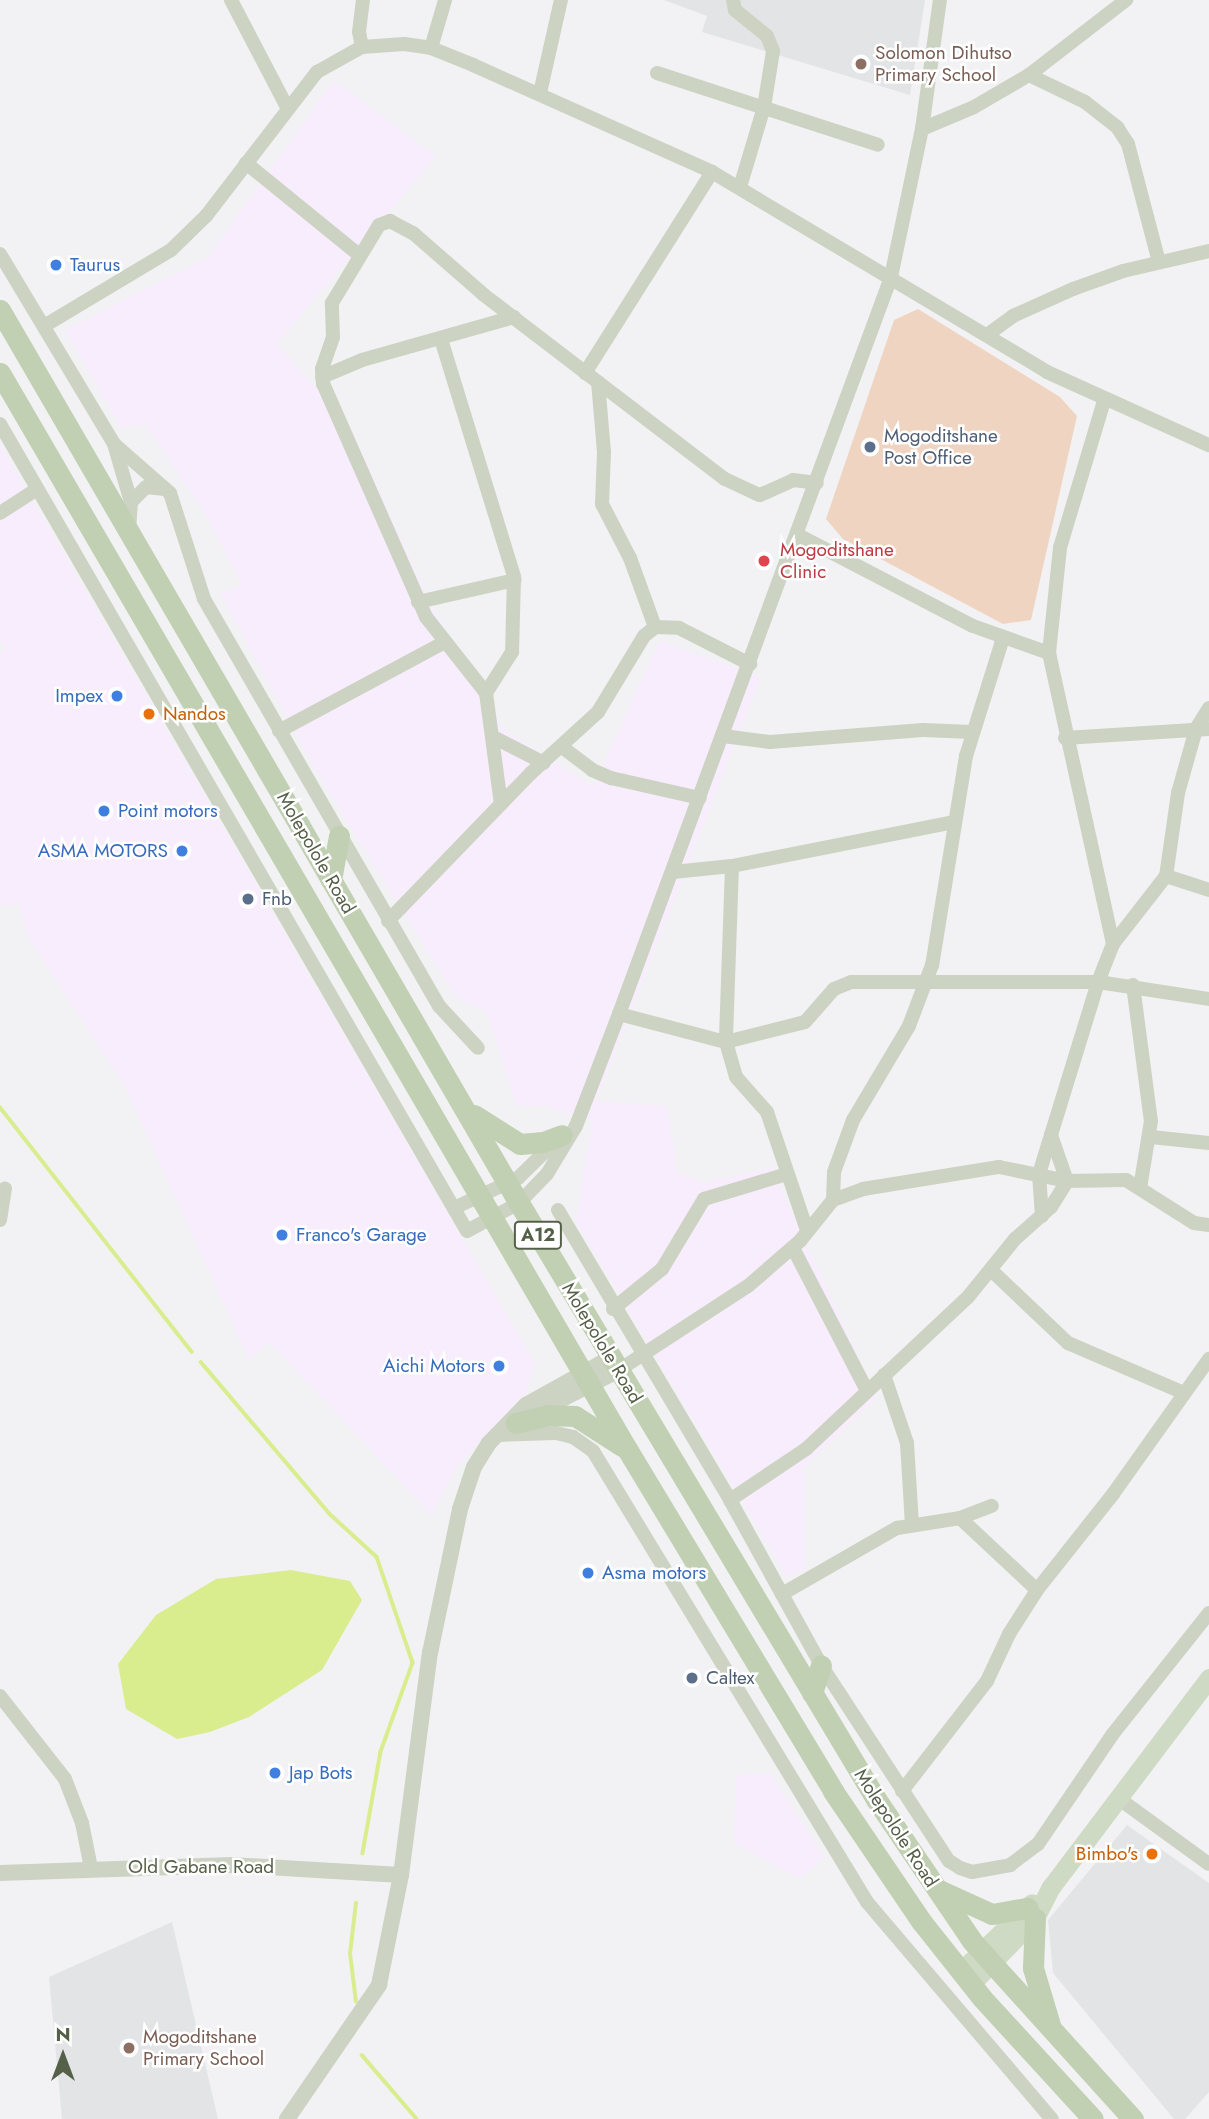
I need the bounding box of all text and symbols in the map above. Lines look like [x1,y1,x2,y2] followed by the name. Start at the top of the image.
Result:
[875,42,1012,86] place label: Solomon Dihutso Primary School
[853,56,869,72] marker: Solomon Dihutso Primary School
[70,254,120,276] place label: Taurus
[48,257,64,273] marker: Taurus
[884,425,998,469] place label: Mogoditshane Post Office
[862,439,878,455] marker: Mogoditshane Post Office
[780,539,894,583] place label: Mogoditshane Clinic
[754,551,774,571] marker: Mogoditshane Clinic
[55,685,103,707] place label: Impex
[109,688,125,704] marker: Impex
[163,703,226,725] place label: Nandos
[141,706,157,722] marker: Nandos
[272,788,360,918] street label: Molepolole Road
[118,800,218,822] place label: Point motors
[96,803,112,819] marker: Point motors
[38,840,168,862] place label: ASMA MOTORS
[174,843,190,859] marker: ASMA MOTORS
[262,888,292,910] place label: Fnb
[240,891,256,907] marker: Fnb
[514,1220,562,1250] road number: A12
[296,1224,427,1246] place label: Franco's Garage
[274,1227,290,1243] marker: Franco's Garage
[557,1279,647,1407] street label: Molepolole Road
[383,1355,485,1377] place label: Aichi Motors
[491,1358,507,1374] marker: Aichi Motors
[602,1562,706,1584] place label: Asma motors
[580,1565,596,1581] marker: Asma motors
[706,1667,755,1689] place label: Caltex
[684,1670,700,1686] marker: Caltex
[289,1762,352,1784] place label: Jap Bots
[849,1764,943,1892] street label: Molepolole Road
[267,1765,283,1781] marker: Jap Bots
[1076,1843,1138,1865] place label: Bimbo's
[1144,1846,1160,1862] marker: Bimbo's
[128,1856,274,1878] street label: Old Gabane Road
[28,2021,98,2091] north arrow
[55,2021,71,2048] text: N
[143,2026,264,2070] place label: Mogoditshane Primary School
[121,2040,137,2056] marker: Mogoditshane Primary School

